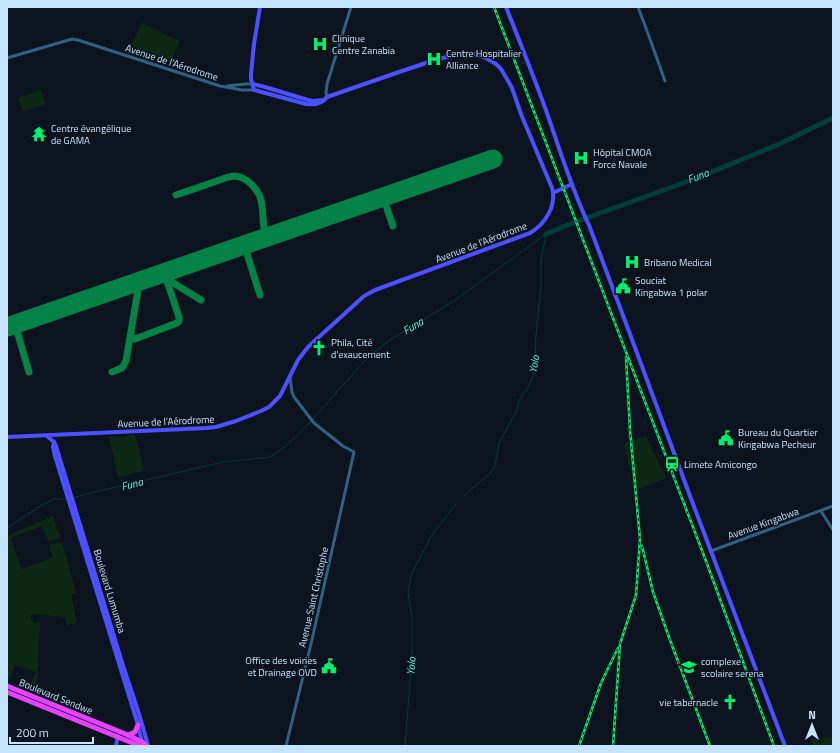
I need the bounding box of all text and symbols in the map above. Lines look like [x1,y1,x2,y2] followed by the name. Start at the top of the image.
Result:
[332,31,395,58] place label: Clinique Centre Zanabia
[311,35,329,53] hospital icon: Clinique Centre Zanabia
[123,40,220,85] street label: Avenue de l’Aérodrome
[446,46,522,73] place label: Centre Hospitalier Alliance
[425,50,443,68] hospital icon: Centre Hospitalier Alliance
[51,121,131,148] place label: Centre évangélique de GAMA
[30,125,48,143] temple icon: Centre évangélique de GAMA
[593,145,652,172] place label: Hôpital CMOA Force Navale
[572,149,590,167] hospital icon: Hôpital CMOA Force Navale
[685,164,711,187] water label: Funa
[433,218,529,267] street label: Avenue de l’Aérodrome
[623,253,641,271] hospital icon: Bribano Medical
[644,255,712,270] place label: Bribano Medical
[635,273,708,300] place label: Souciat Kingabwa 1 polar
[614,277,632,295] public building icon: Souciat Kingabwa 1 polar
[400,313,427,338] water label: Funa
[331,335,390,362] place label: Phila, Cité d'exaucement
[310,339,328,357] church icon: Phila, Cité d'exaucement
[525,353,543,374] water label: Yolo
[117,411,215,432] street label: Avenue de l’Aérodrome
[738,425,818,452] place label: Bureau du Quartier Kingabwa Pecheur
[717,429,735,447] public building icon: Bureau du Quartier Kingabwa Pecheur
[663,455,681,473] station icon: Limete Amicongo
[684,457,757,472] place label: Limete Amicongo
[120,473,145,494] water label: Funa
[726,504,801,543] street label: Avenue Kingabwa
[295,545,332,649] street label: Avenue Saint Christophe
[90,547,129,635] street label: Boulevard Lumumba
[245,653,317,680] place label: Office des voiries et Drainage OVD
[701,654,764,681] place label: complexe scolaire serena
[402,656,420,676] water label: Yolo
[320,657,338,675] public building icon: Office des voiries et Drainage OVD
[680,658,698,676] school or university icon: complexe scolaire serena
[17,675,95,718] street label: Boulevard Sendwe
[721,693,739,711] church icon: vie tabernacle
[659,695,718,710] place label: vie tabernacle
[792,705,832,745] north arrow
[808,707,816,723] text: N
[10,719,93,745] scale bar
[16,723,49,742] text: 200 m

